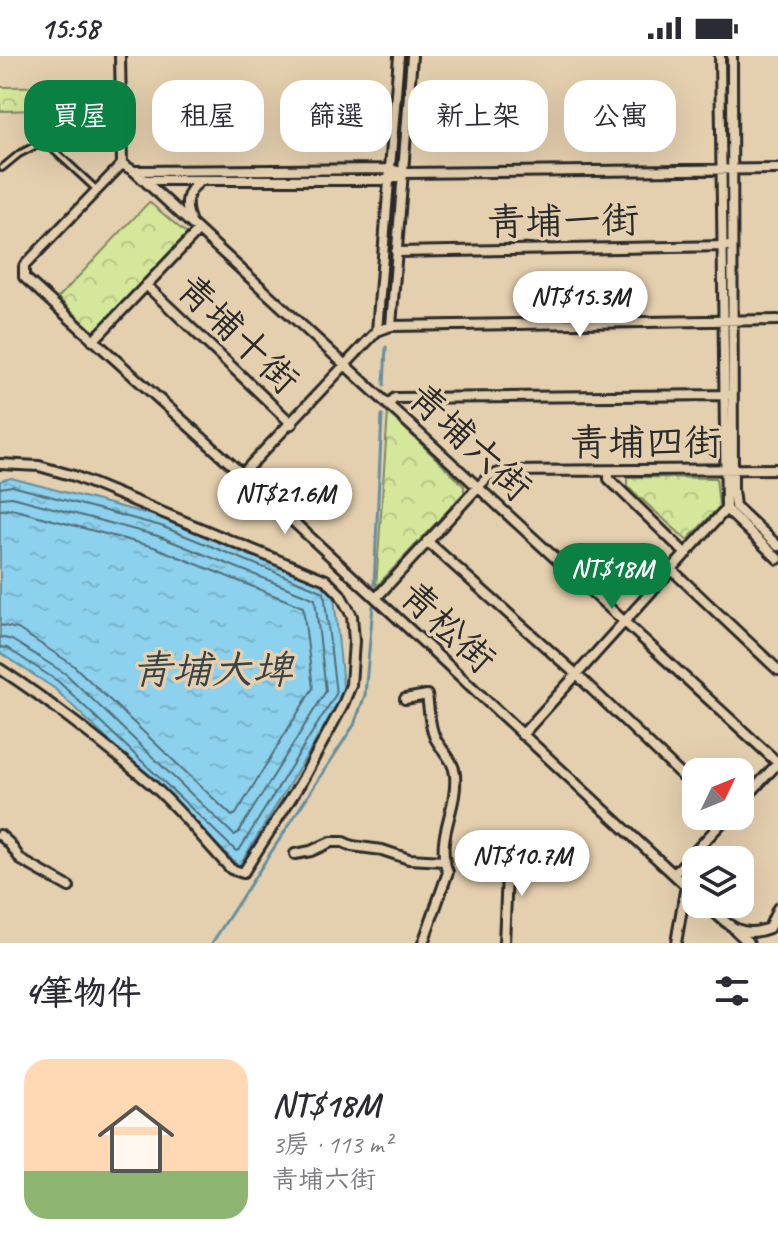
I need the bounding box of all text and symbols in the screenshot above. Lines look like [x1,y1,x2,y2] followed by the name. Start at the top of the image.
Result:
[40,9,99,47] text: 15:58
[24,80,136,152] chip: 買屋
[152,80,264,152] chip: 租屋
[280,80,392,152] chip: 篩選
[408,80,548,152] chip: 新上架
[564,80,676,152] chip: 公寓
[487,196,639,246] street label: 青埔一街
[167,264,309,404] street label: 青埔十街
[497,271,663,339] pin: NT$15.3M
[531,280,629,313] text: NT$15.3M
[398,373,542,511] street label: 青埔六街
[570,419,722,466] street label: 青埔四街
[202,468,368,536] pin: NT$21.6M
[235,477,335,510] text: NT$21.6M
[547,543,677,611] pin: NT$18M
[571,552,653,585] text: NT$18M
[390,571,506,683] street label: 青松街
[132,645,295,695] water label: 青埔大埤
[682,758,754,830] north arrow
[682,758,754,918] map controls
[439,830,605,898] pin: NT$10.7M
[473,839,571,872] text: NT$10.7M
[682,846,754,918] button: layers
[710,969,754,1013] icon: filters
[24,971,141,1014] text: 4筆物件
[272,1083,379,1126] text: NT$18M
[88,1091,184,1187] icon: home
[272,1128,391,1161] text: 3房 · 113 m²
[272,1163,376,1196] text: 青埔六街

